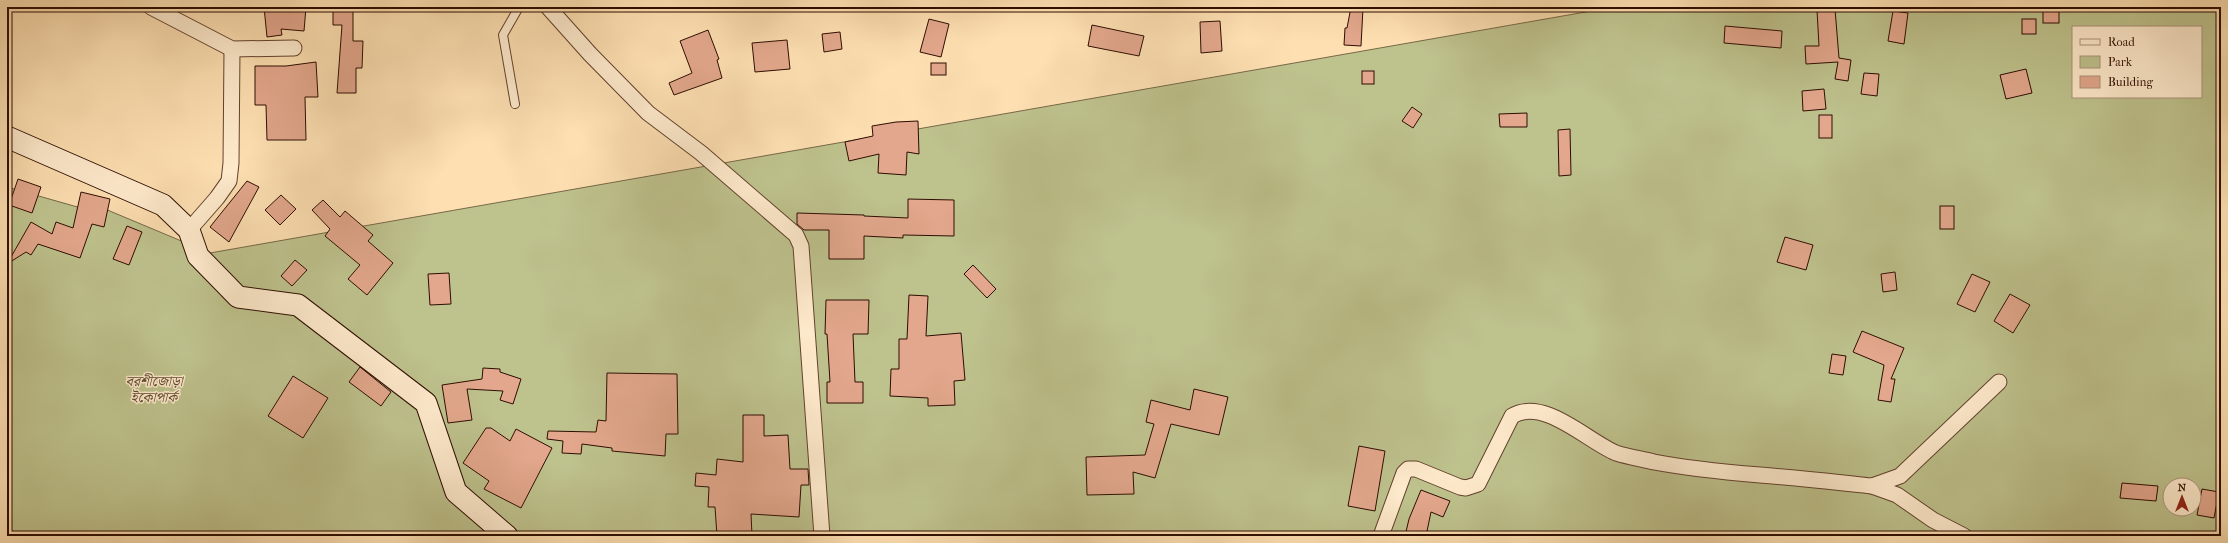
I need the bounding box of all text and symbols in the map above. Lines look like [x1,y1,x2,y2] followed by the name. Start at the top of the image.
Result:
[2072,26,2202,98] legend
[2108,35,2135,49] text: Road
[2108,55,2133,69] text: Park
[2108,75,2153,89] text: Building
[126,373,185,406] park label: বরশীজোড়া ইকোপার্ক
[2162,477,2202,517] north arrow
[2178,481,2187,494] text: N

